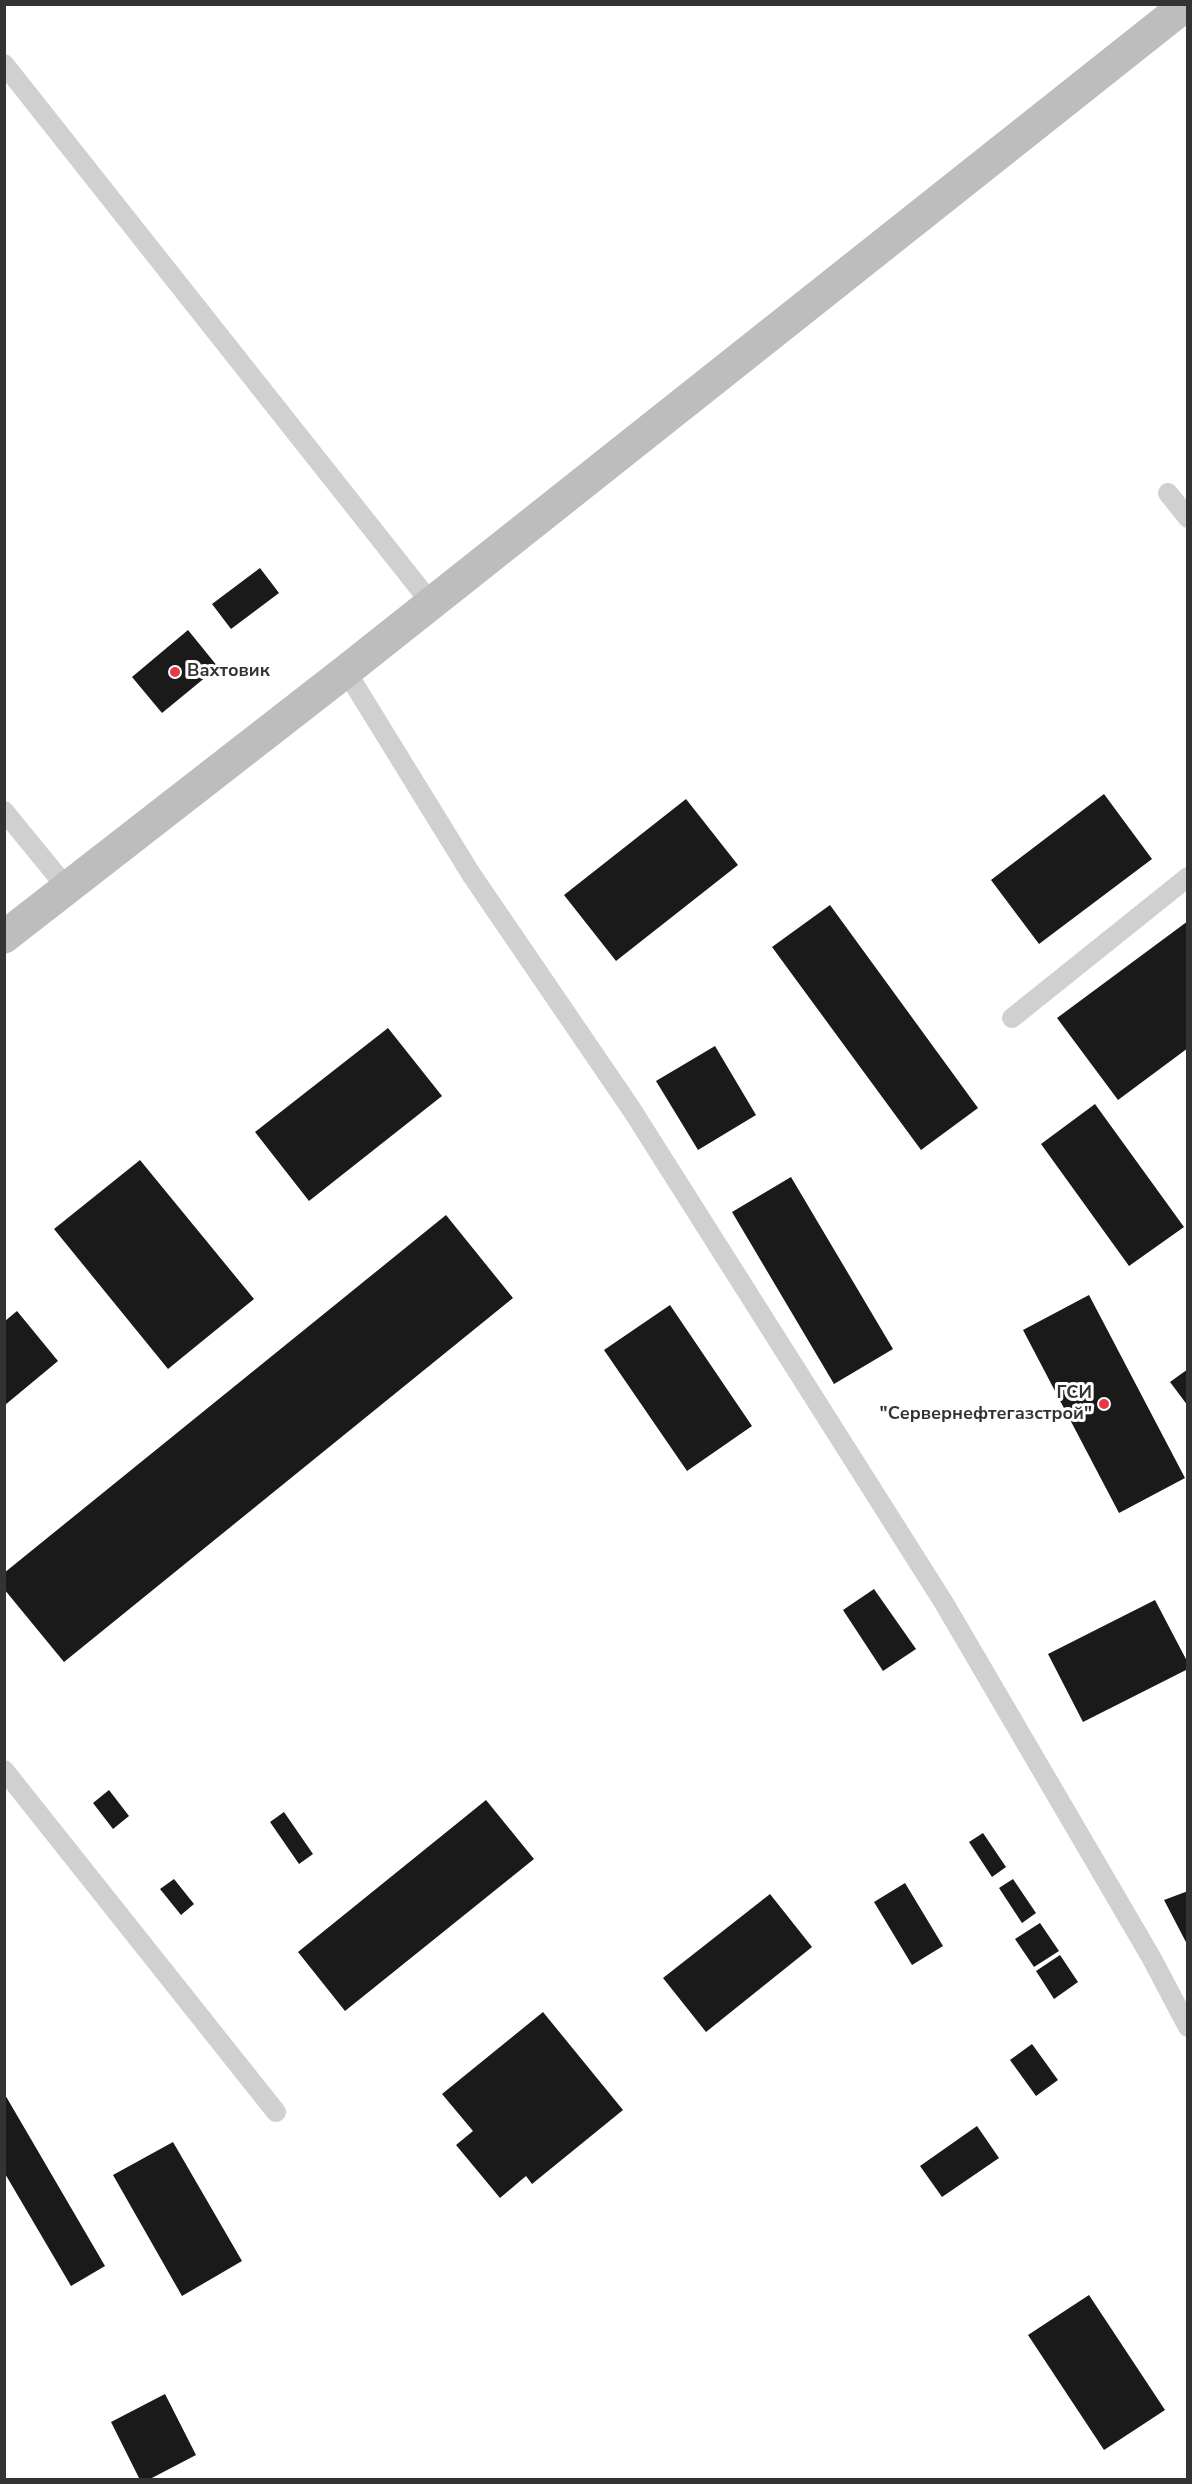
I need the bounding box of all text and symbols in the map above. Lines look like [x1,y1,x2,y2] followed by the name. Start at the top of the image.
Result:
[187,661,270,683] place label: Вахтовик
[168,665,182,679] marker: Вахтовик
[880,1383,1092,1426] place label: ГСИ "Сервернефтегазстрой"
[1097,1397,1111,1411] marker: ГСИ "Сервернефтегазстрой"

